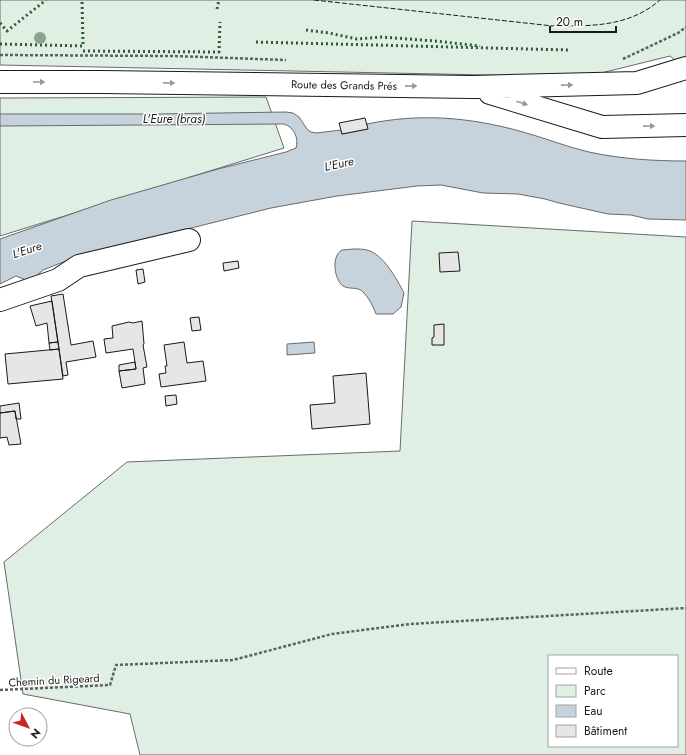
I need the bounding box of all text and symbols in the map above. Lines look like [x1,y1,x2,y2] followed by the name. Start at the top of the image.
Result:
[550,8,616,34] scale bar
[556,13,583,31] text: 20 m
[291,76,398,94] street label: Route des Grands Prés
[33,79,46,85] one-way arrow
[163,79,175,86] one-way arrow
[561,82,574,88] one-way arrow
[405,83,418,89] one-way arrow
[517,100,529,106] one-way arrow
[143,110,206,128] water label: L'Eure (bras)
[643,123,656,129] one-way arrow
[323,152,355,176] water label: L'Eure
[10,237,44,263] water label: L'Eure
[548,655,678,747] legend
[584,662,613,680] text: Route
[8,670,100,690] street label: Chemin du Rigeard
[584,682,606,700] text: Parc
[584,702,603,720] text: Eau
[8,707,48,747] north arrow
[584,722,627,740] text: Bâtiment
[27,725,44,742] text: N

